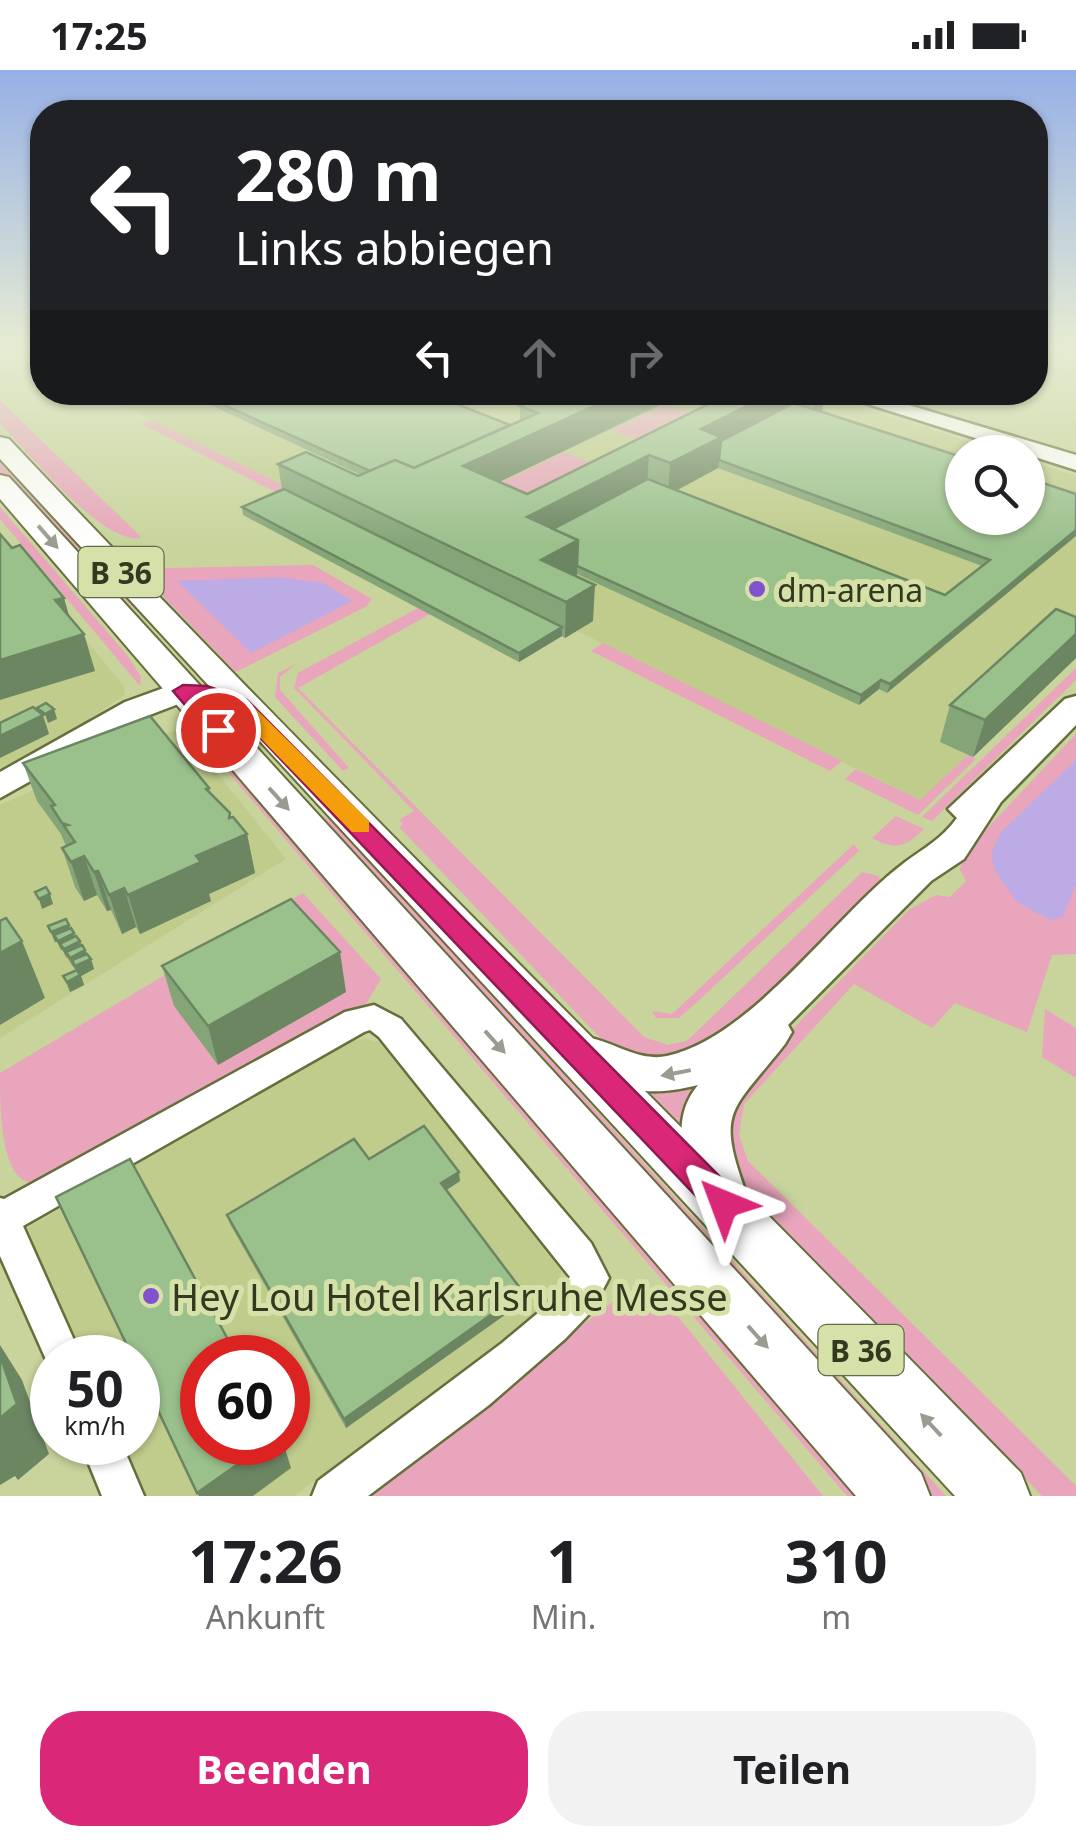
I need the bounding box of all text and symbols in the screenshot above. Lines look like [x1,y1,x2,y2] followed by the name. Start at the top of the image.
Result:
[50,9,148,61] text: 17:25
[235,126,442,222] text: 280 m
[70,140,200,270] icon: left
[235,217,554,278] text: Links abbiegen
[407,330,462,385] icon: left
[512,330,567,385] icon: ahead
[617,330,672,385] icon: right
[945,435,1045,535] map controls
[945,435,1045,535] button: search
[36,525,58,550] one-way arrow
[78,547,164,597] road number: B 36
[777,568,923,611] place label: dm-arena
[746,578,768,600] marker: dm-arena
[176,688,261,773] pin
[191,703,246,758] icon: arrive
[268,786,290,811] one-way arrow
[484,1029,506,1054] one-way arrow
[660,1066,691,1081] one-way arrow
[672,1152,776,1256] position arrow
[171,1270,728,1322] place label: Hey Lou Hotel Karlsruhe Messe
[140,1285,162,1307] marker: Hey Lou Hotel Karlsruhe Messe
[746,1325,768,1350] one-way arrow
[818,1325,904,1375] road number: B 36
[180,1335,310,1465] speed limit sign: 60
[66,1354,124,1422] text: 50
[64,1408,126,1442] text: km/h
[920,1413,943,1437] one-way arrow
[188,1519,342,1601] text: 17:26
[546,1519,581,1601] text: 1
[785,1519,888,1601] text: 310
[206,1595,325,1638] text: Ankunft
[531,1595,596,1638] text: Min.
[821,1595,851,1638] text: m
[40,1711,528,1826] button: Beenden
[548,1711,1036,1826] button: Teilen

